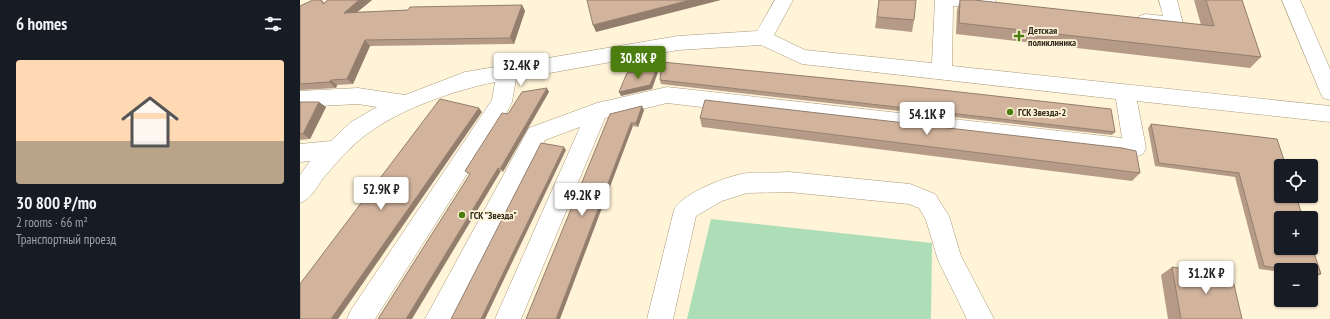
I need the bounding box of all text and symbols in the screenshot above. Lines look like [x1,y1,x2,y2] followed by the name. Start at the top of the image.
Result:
[16,13,67,35] text: 6 homes
[262,13,284,35] icon: filters
[1028,24,1076,49] place label: Детская поликлиника
[1013,30,1025,42] marker: Детская поликлиника
[601,46,675,80] pin: 30.8K ₽
[620,50,656,67] text: 30.8K ₽
[484,53,558,87] pin: 32.4K ₽
[503,57,539,74] text: 32.4K ₽
[114,86,186,158] icon: home
[890,102,964,136] pin: 54.1K ₽
[909,106,945,123] text: 54.1K ₽
[1018,106,1067,119] place label: ГСК Звезда-2
[1005,107,1015,117] marker: ГСК Звезда-2
[1274,159,1318,307] map controls
[1274,159,1318,203] button: locate
[344,177,418,211] pin: 52.9K ₽
[363,181,399,198] text: 52.9K ₽
[545,183,619,217] pin: 49.2K ₽
[564,187,600,204] text: 49.2K ₽
[16,192,97,214] text: 30 800 ₽/mo
[470,209,517,222] place label: ГСК "Звезда"
[457,210,467,220] marker: ГСК "Звезда"
[1274,211,1318,255] button: +
[16,214,88,231] text: 2 rooms · 66 m²
[16,231,116,248] text: Транспортный проезд
[1169,261,1243,295] pin: 31.2K ₽
[1274,263,1318,307] button: −
[1188,265,1224,282] text: 31.2K ₽

